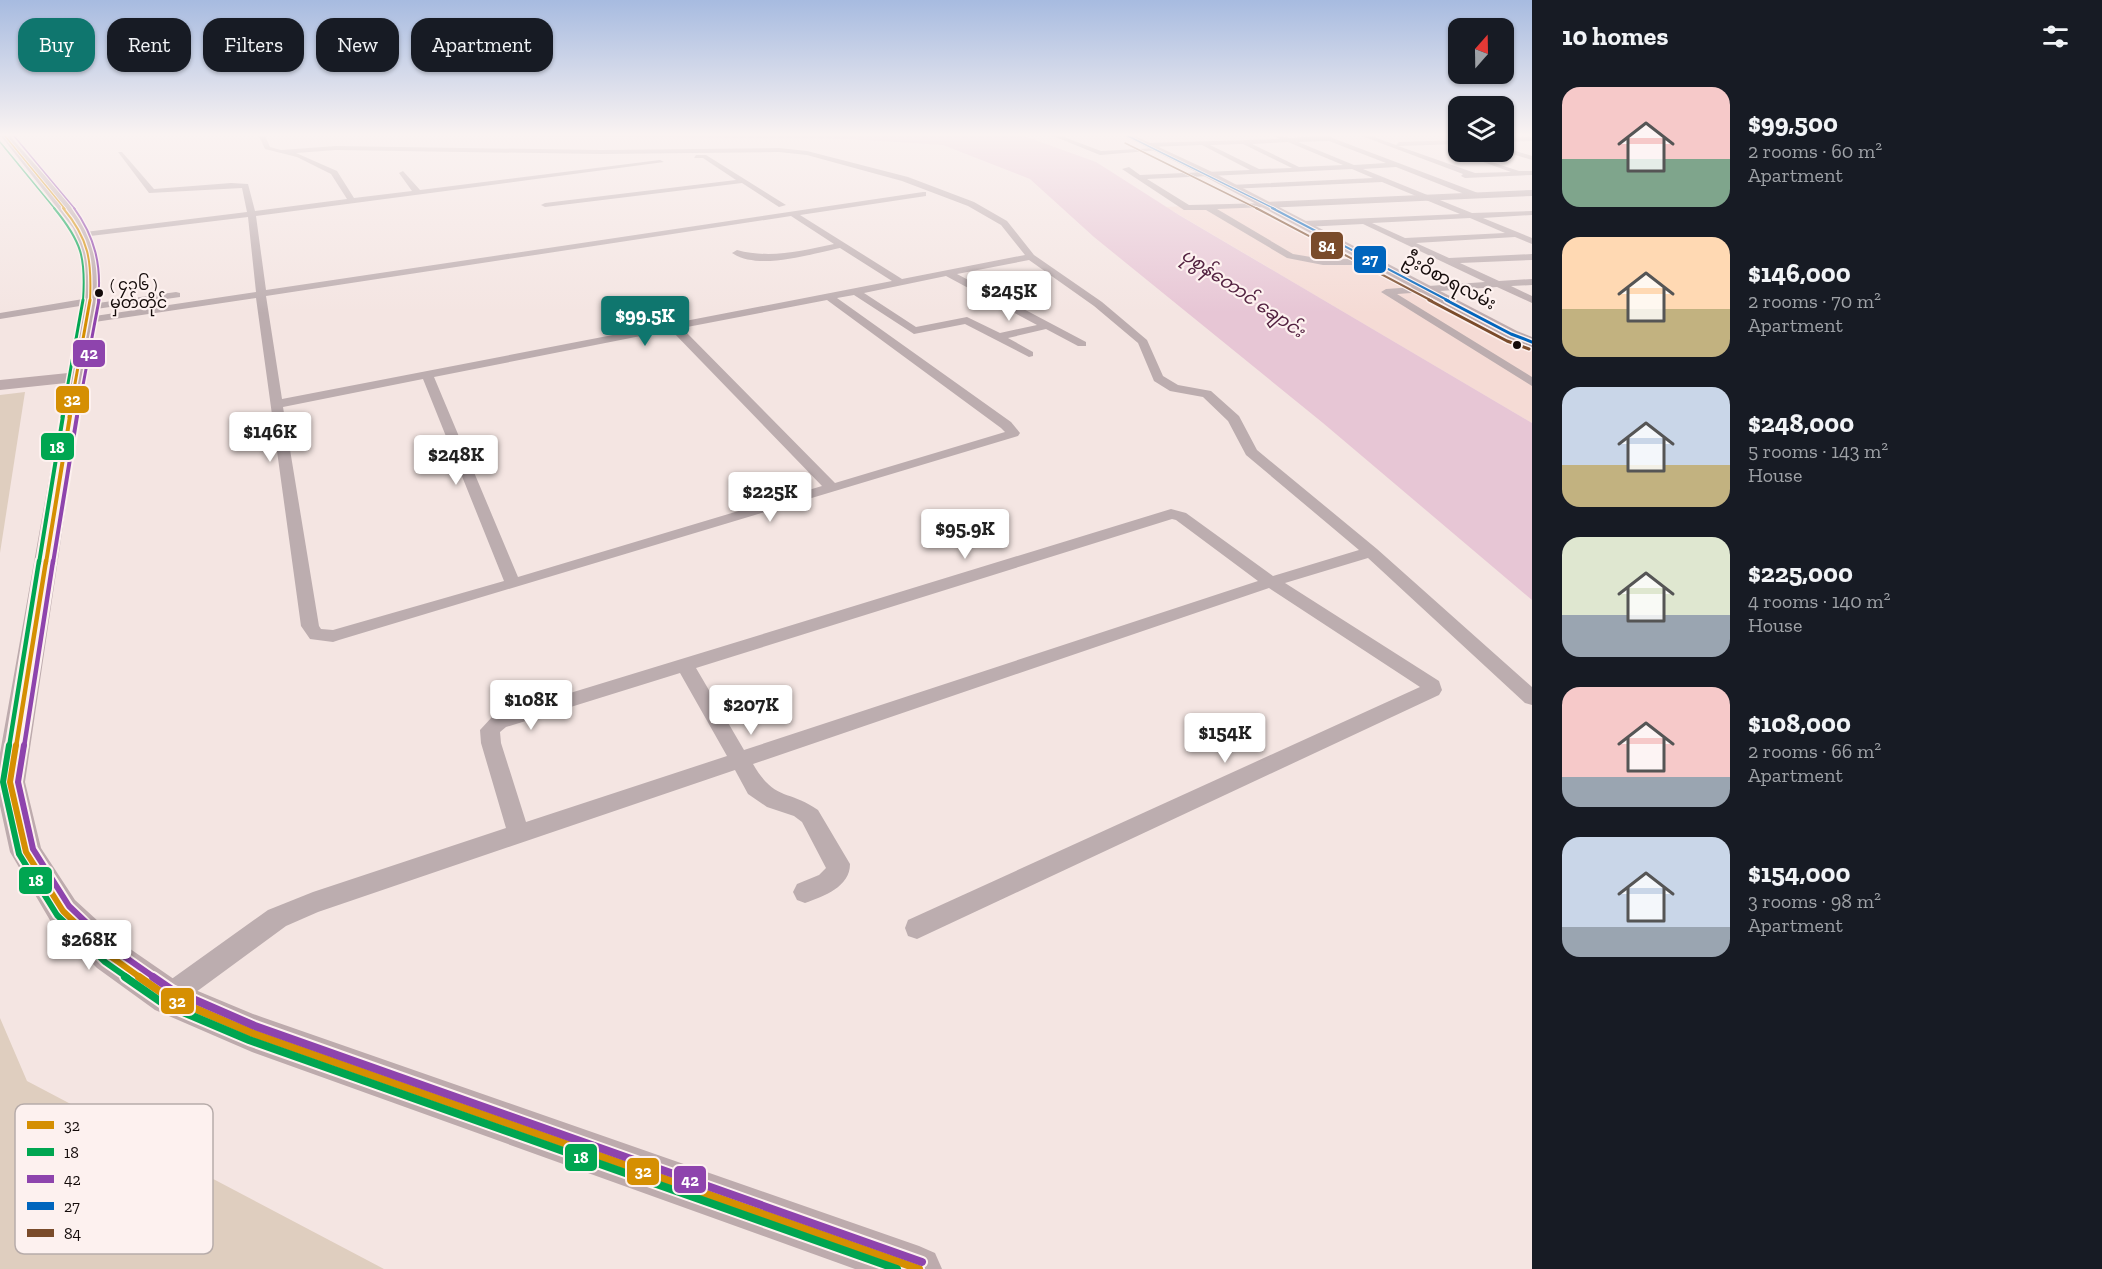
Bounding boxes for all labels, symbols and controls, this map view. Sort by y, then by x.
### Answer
chip: Buy [18,18,95,72]
chip: Rent [107,18,191,72]
chip: Filters [203,18,304,72]
chip: New [316,18,399,72]
chip: Apartment [411,18,553,72]
north arrow [1448,18,1514,84]
map controls [1448,18,1514,162]
text: 10 homes [1562,20,1668,52]
icon: filters [2039,20,2072,53]
button: layers [1448,96,1514,162]
text: $99,500 [1748,107,1838,139]
icon: home [1610,111,1682,183]
text: 2 rooms · 60 m² [1748,139,1882,163]
text: Apartment [1748,163,1843,187]
line badge: 84 [1310,231,1344,260]
text: 84 [1318,237,1336,256]
water label: ပုစွန်တောင် ချောင်း [1175,242,1311,347]
line badge: 27 [1353,245,1387,274]
street label: ဦးဝိစာရလမ်း [1398,245,1501,318]
text: 27 [1362,250,1378,269]
text: $146,000 [1748,257,1851,289]
icon: home [1610,261,1682,333]
pin: $245K [967,271,1051,322]
place label: ( ၄၃၆ ) မှတ်တိုင် [110,273,167,317]
text: $245K [981,278,1037,302]
marker: ( ၄၃၆ ) မှတ်တိုင် [93,287,105,299]
text: 2 rooms · 70 m² [1748,289,1881,313]
pin: $99.5K [596,296,694,347]
text: $99.5K [615,303,675,327]
text: Apartment [1748,313,1843,337]
line badge: 42 [72,339,106,368]
unlabelled marker [1511,339,1523,351]
text: 42 [80,344,98,363]
line badge: 32 [55,385,90,414]
text: 32 [63,390,81,409]
text: $248,000 [1748,407,1854,439]
icon: home [1610,411,1682,483]
pin: $146K [228,412,312,463]
text: $146K [243,419,297,443]
line badge: 18 [40,432,75,461]
pin: $248K [414,435,498,486]
text: 18 [49,438,65,457]
text: 5 rooms · 143 m² [1748,439,1888,463]
text: $248K [428,442,484,466]
text: House [1748,463,1802,487]
pin: $225K [728,472,812,523]
text: $225K [742,479,798,503]
pin: $95.9K [916,509,1014,560]
text: $95.9K [935,516,995,540]
text: $225,000 [1748,557,1853,589]
icon: home [1610,561,1682,633]
text: 4 rooms · 140 m² [1748,589,1890,613]
text: House [1748,613,1802,637]
pin: $108K [489,680,573,731]
pin: $207K [709,685,793,736]
text: $108K [504,687,558,711]
text: $207K [723,692,779,716]
text: $108,000 [1748,707,1851,739]
icon: home [1610,711,1682,783]
pin: $154K [1183,713,1267,764]
text: $154K [1198,720,1252,744]
text: 2 rooms · 66 m² [1748,739,1881,763]
text: Apartment [1748,763,1843,787]
text: $154,000 [1748,857,1850,889]
icon: home [1610,861,1682,933]
line badge: 18 [18,866,53,895]
text: 18 [28,871,44,890]
text: 3 rooms · 98 m² [1748,889,1881,913]
text: Apartment [1748,913,1843,937]
pin: $268K [47,920,131,971]
text: $268K [61,927,117,951]
line badge: 32 [160,987,195,1015]
text: 32 [168,992,186,1011]
legend [15,1104,213,1254]
text: 32 [64,1116,80,1135]
text: 18 [64,1143,79,1162]
line badge: 18 [564,1143,598,1172]
text: 18 [573,1148,589,1167]
line badge: 32 [626,1157,660,1186]
text: 32 [634,1162,652,1181]
line badge: 42 [673,1165,707,1194]
text: 42 [64,1170,81,1189]
text: 42 [681,1171,699,1190]
text: 27 [64,1197,80,1216]
text: 84 [64,1224,82,1243]

